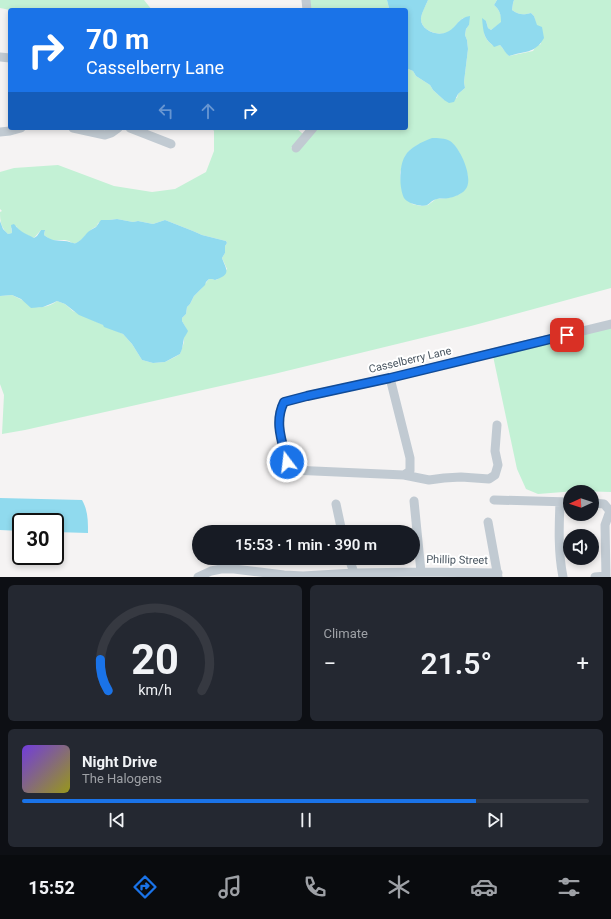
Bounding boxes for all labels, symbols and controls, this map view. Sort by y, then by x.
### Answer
text: 70 m [86,23,149,56]
icon: right [20,24,72,76]
text: Casselberry Lane [86,57,224,78]
icon: left [155,100,177,122]
icon: ahead [197,100,219,122]
icon: right [239,100,261,122]
pin [550,318,584,352]
icon: arrive [556,324,578,346]
street label: Casselberry Lane [367,344,453,376]
position arrow [266,441,308,483]
north arrow [563,485,599,521]
map controls [563,485,599,565]
speed limit sign: 30 [12,513,64,565]
button: sound [563,529,599,565]
text: 15:53 · 1 min · 390 m [235,536,377,554]
street label: Phillip Street [426,553,488,567]
text: Climate [324,626,368,641]
text: 20 [131,635,179,684]
text: 21.5° [421,646,492,681]
text: − [324,651,336,676]
text: + [577,651,589,676]
text: km/h [138,682,172,698]
text: Night Drive [82,753,157,771]
text: The Halogens [82,771,162,786]
icon: previous [106,809,128,831]
icon: pause [295,809,317,831]
icon: next [484,809,506,831]
icon: directions [131,873,159,901]
icon: music [216,873,244,901]
icon: phone [301,873,329,901]
icon: climate [385,873,413,901]
icon: car [470,873,498,901]
icon: filters [555,873,583,901]
text: 15:52 [28,877,75,898]

